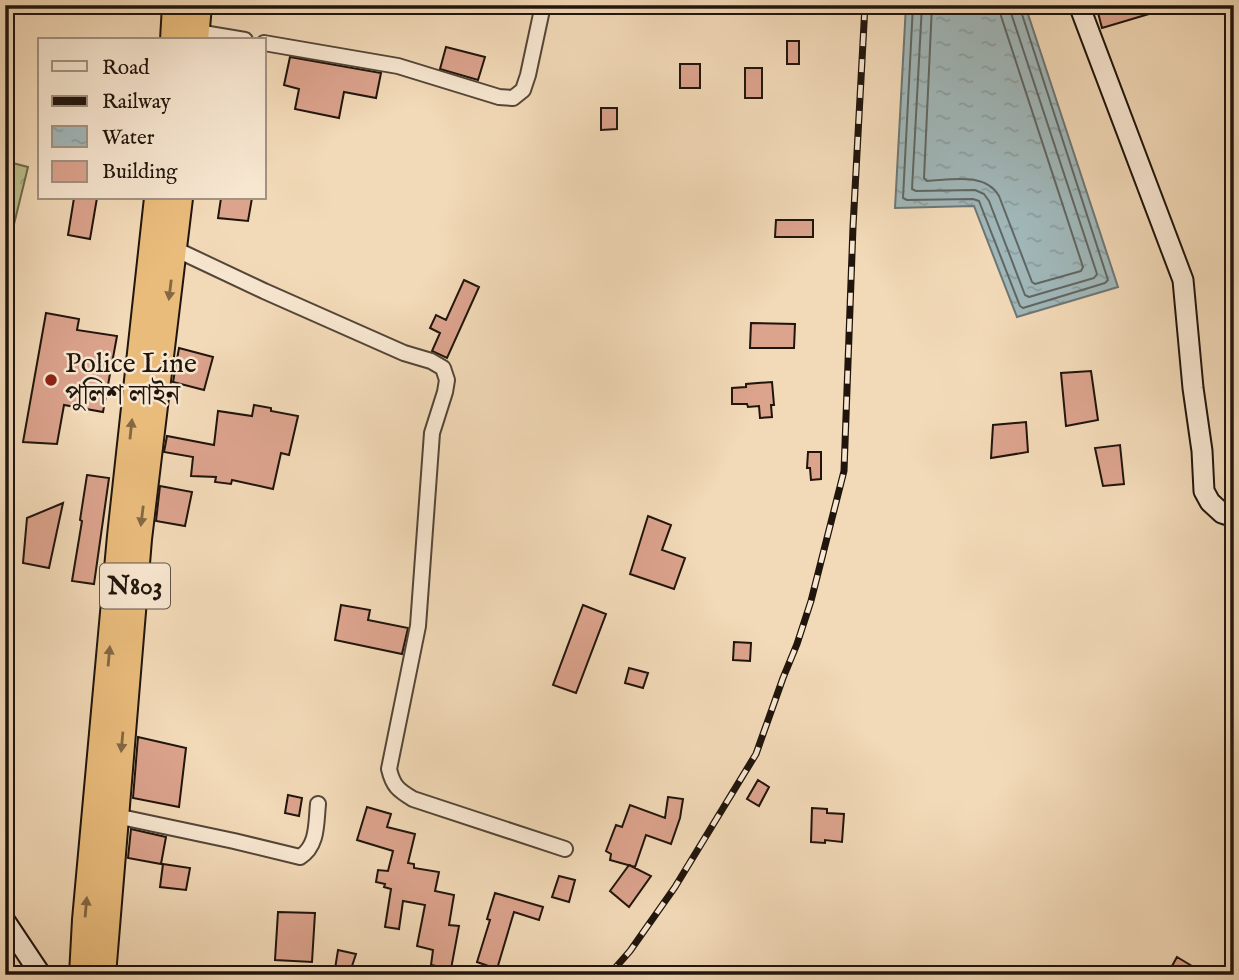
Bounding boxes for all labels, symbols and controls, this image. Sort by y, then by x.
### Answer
legend [38,38,266,200]
text: Road [102,55,150,82]
text: Railway [102,89,172,116]
text: Water [102,125,155,152]
text: Building [102,159,178,186]
one-way arrow [164,279,175,301]
place label: Police Line পুলিশ লাইন [65,347,197,414]
marker: Police Line পুলিশ লাইন [43,372,59,388]
one-way arrow [126,418,137,440]
one-way arrow [136,505,147,527]
road number: N803 [100,564,170,608]
one-way arrow [104,644,115,666]
one-way arrow [116,732,127,754]
one-way arrow [81,895,92,917]

